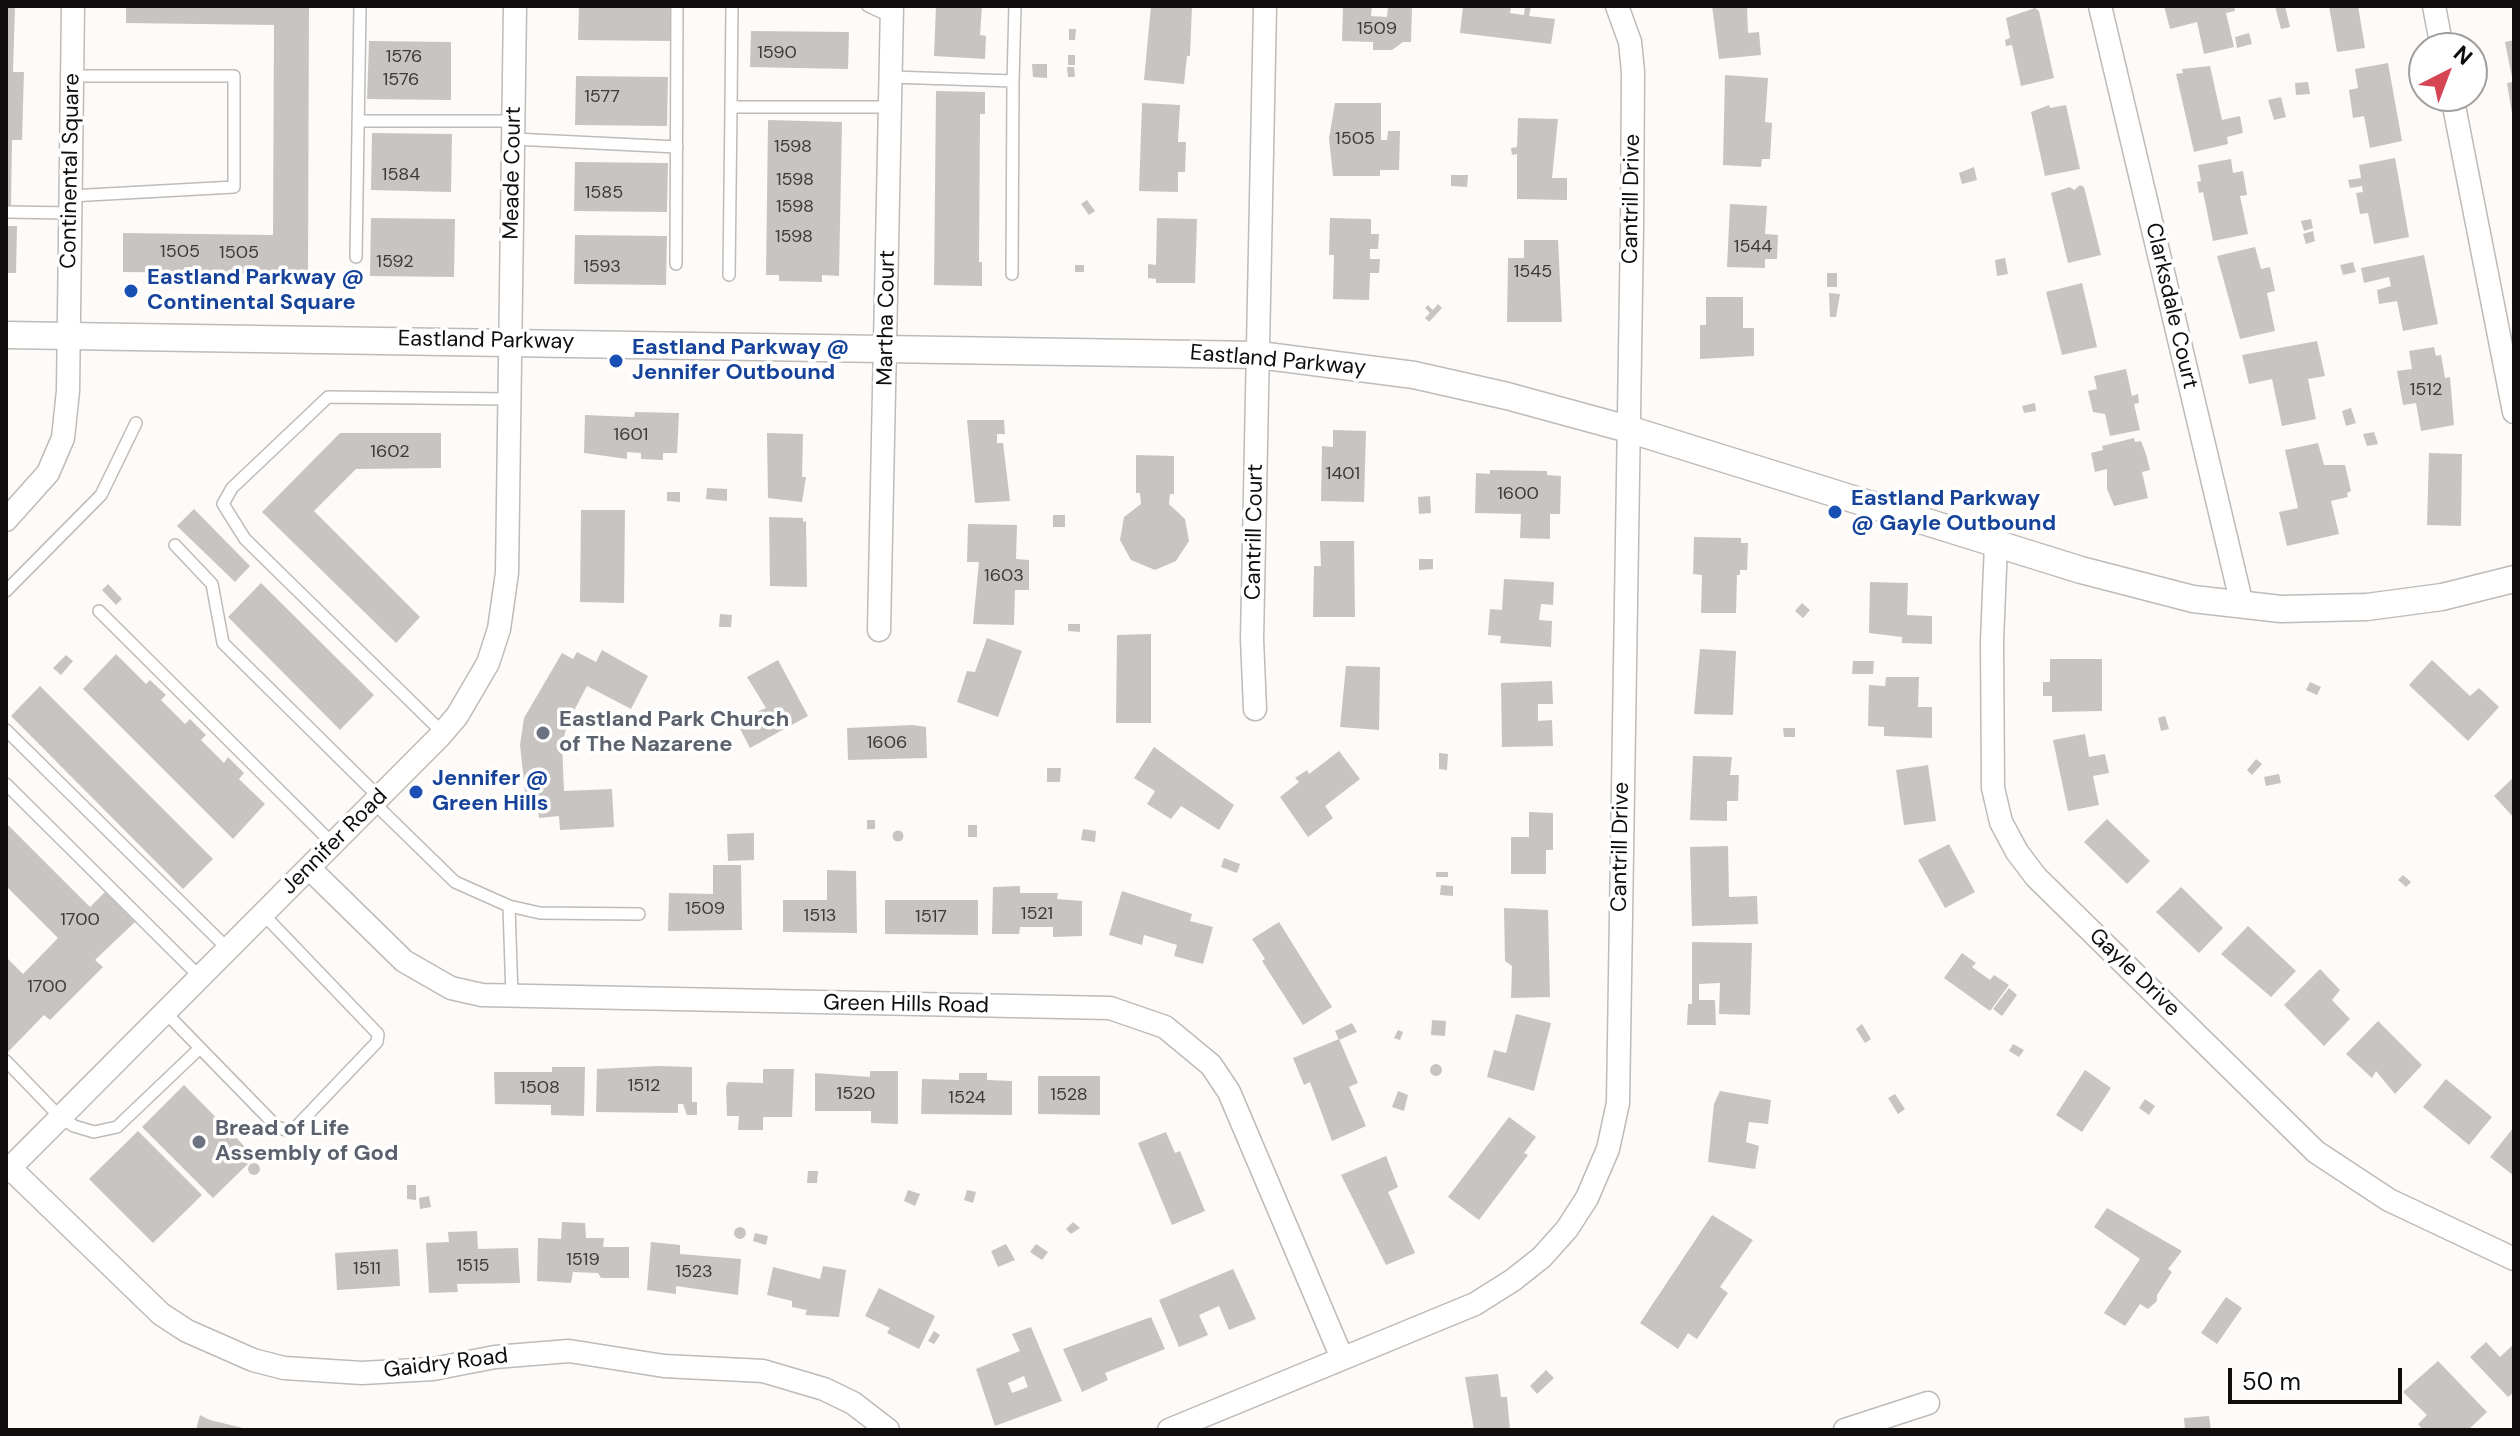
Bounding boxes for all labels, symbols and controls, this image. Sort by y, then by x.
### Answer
house number: 1509 [1357,18,1397,40]
north arrow [2408,32,2488,112]
text: N [2447,39,2479,71]
house number: 1590 [757,42,797,64]
house number: 1576 [386,46,422,68]
house number: 1576 [383,69,419,91]
street label: Continental Square [56,73,86,269]
house number: 1577 [584,86,620,108]
street label: Meade Court [499,106,527,240]
house number: 1505 [1335,128,1375,150]
street label: Cantrill Drive [1618,134,1646,264]
house number: 1598 [774,136,812,158]
house number: 1584 [382,164,420,186]
house number: 1598 [776,169,814,191]
house number: 1585 [585,182,623,204]
house number: 1598 [776,196,814,218]
street label: Clarksdale Court [2139,220,2203,392]
house number: 1598 [775,226,813,248]
house number: 1544 [1734,236,1772,258]
house number: 1505 [160,241,200,263]
house number: 1505 [219,242,259,264]
street label: Martha Court [873,250,901,386]
house number: 1592 [376,251,414,273]
house number: 1593 [583,256,621,278]
house number: 1545 [1514,261,1552,283]
place label: Eastland Parkway @ Continental Square [147,265,364,316]
marker: Eastland Parkway @ Continental Square [122,282,140,300]
street label: Eastland Parkway [398,326,574,356]
place label: Eastland Parkway @ Jennifer Outbound [632,335,849,386]
street label: Eastland Parkway [1189,340,1367,382]
marker: Eastland Parkway @ Jennifer Outbound [607,352,625,370]
house number: 1512 [2410,379,2442,401]
house number: 1601 [614,424,648,446]
house number: 1602 [370,441,410,463]
house number: 1401 [1326,463,1360,485]
street label: Cantrill Court [1241,464,1269,600]
house number: 1600 [1497,483,1539,505]
place label: Eastland Parkway @ Gayle Outbound [1851,486,2056,538]
marker: Eastland Parkway @ Gayle Outbound [1826,503,1844,521]
house number: 1603 [984,565,1024,587]
place label: Eastland Park Church of The Nazarene [559,707,789,758]
marker: Eastland Park Church of The Nazarene [534,724,552,742]
house number: 1606 [867,732,907,754]
place label: Jennifer @ Green Hills [432,766,548,818]
street label: Cantrill Drive [1607,782,1635,912]
marker: Jennifer @ Green Hills [407,783,425,801]
street label: Jennifer Road [277,784,393,900]
house number: 1509 [685,898,725,920]
house number: 1521 [1021,903,1053,925]
house number: 1513 [804,905,836,927]
house number: 1517 [915,906,947,928]
house number: 1700 [60,909,100,931]
street label: Gayle Drive [2083,923,2185,1023]
house number: 1700 [27,976,67,998]
street label: Green Hills Road [823,990,989,1020]
house number: 1512 [628,1075,660,1097]
house number: 1508 [520,1077,560,1099]
house number: 1520 [837,1083,875,1105]
house number: 1528 [1050,1084,1088,1106]
house number: 1524 [948,1087,986,1109]
place label: Bread of Life Assembly of God [215,1116,398,1168]
marker: Bread of Life Assembly of God [190,1133,208,1151]
house number: 1519 [566,1249,600,1271]
house number: 1515 [456,1255,490,1277]
house number: 1511 [353,1258,381,1280]
house number: 1523 [675,1261,713,1283]
street label: Gaidry Road [382,1343,510,1385]
scale bar [2232,1352,2406,1402]
text: 50 m [2242,1366,2301,1397]

